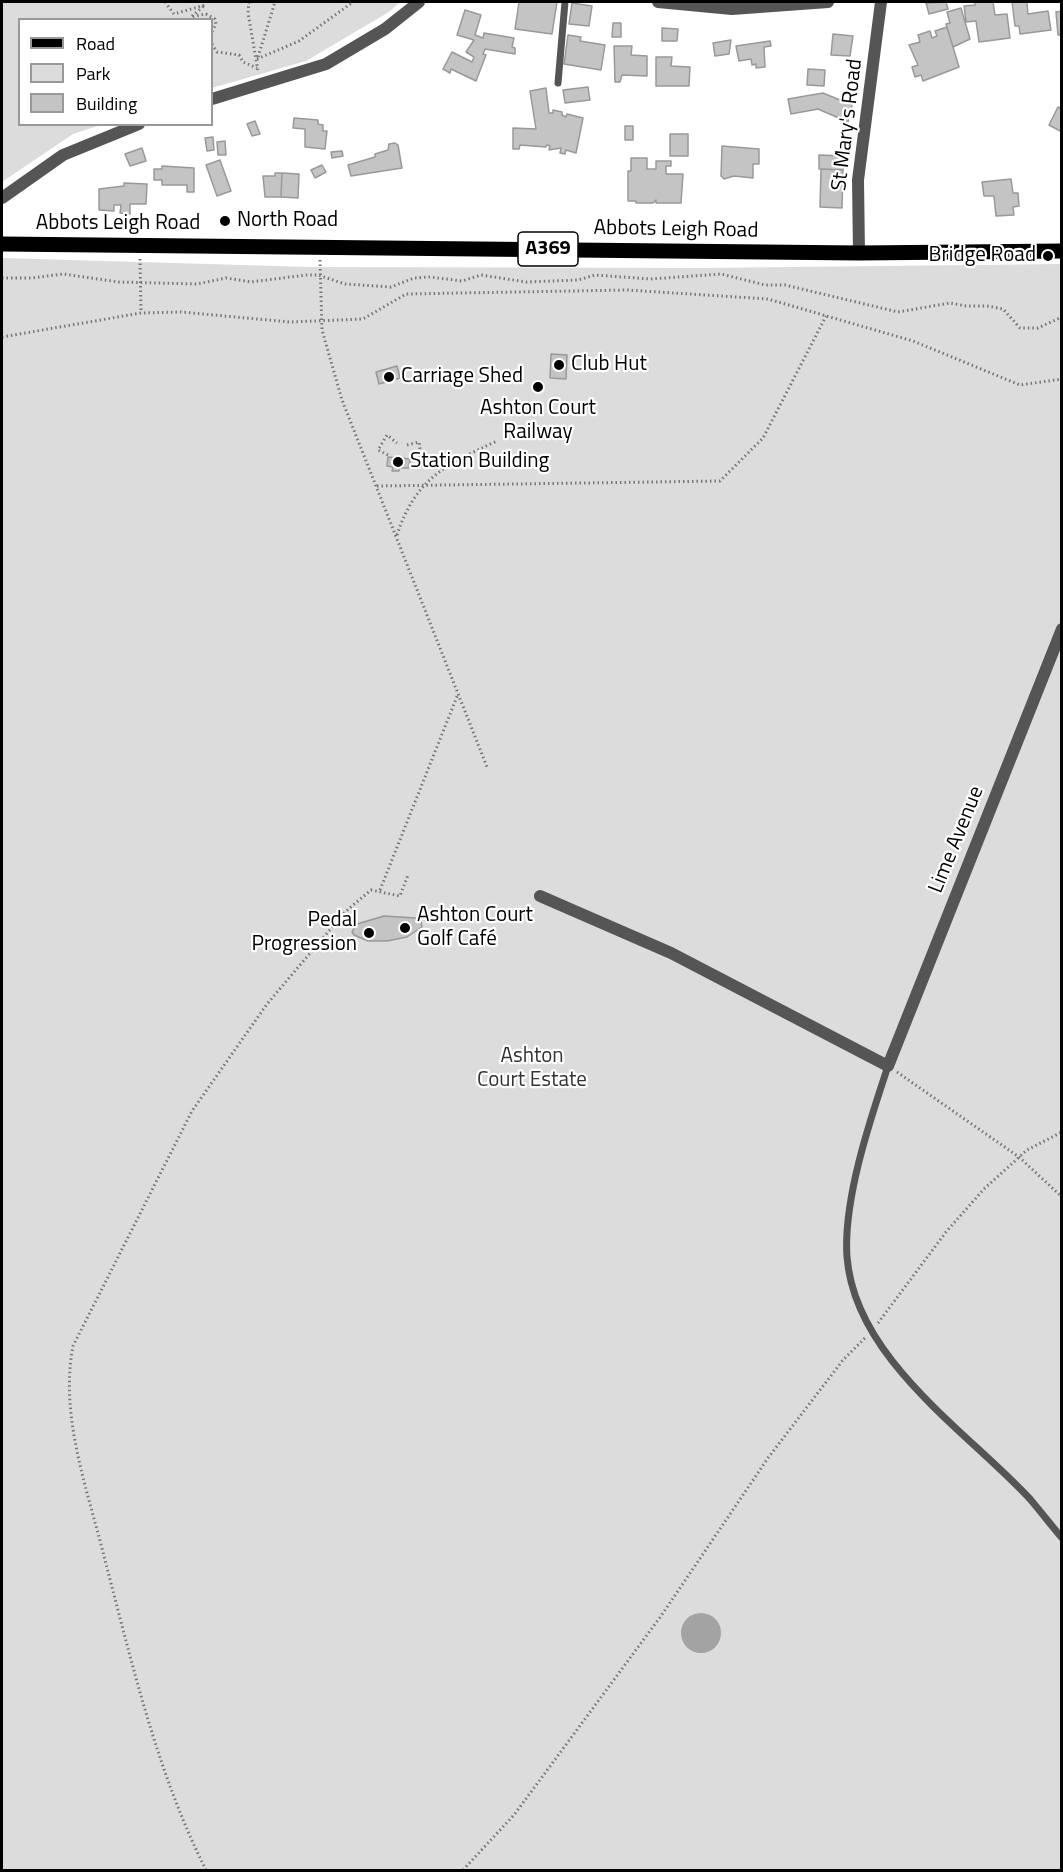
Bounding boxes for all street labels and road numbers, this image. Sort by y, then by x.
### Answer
street label: St Mary's Road [827,58,869,192]
street label: Abbots Leigh Road [36,211,200,237]
street label: Abbots Leigh Road [593,216,759,244]
road number: A369 [518,232,578,266]
street label: Lime Avenue [924,783,990,897]

